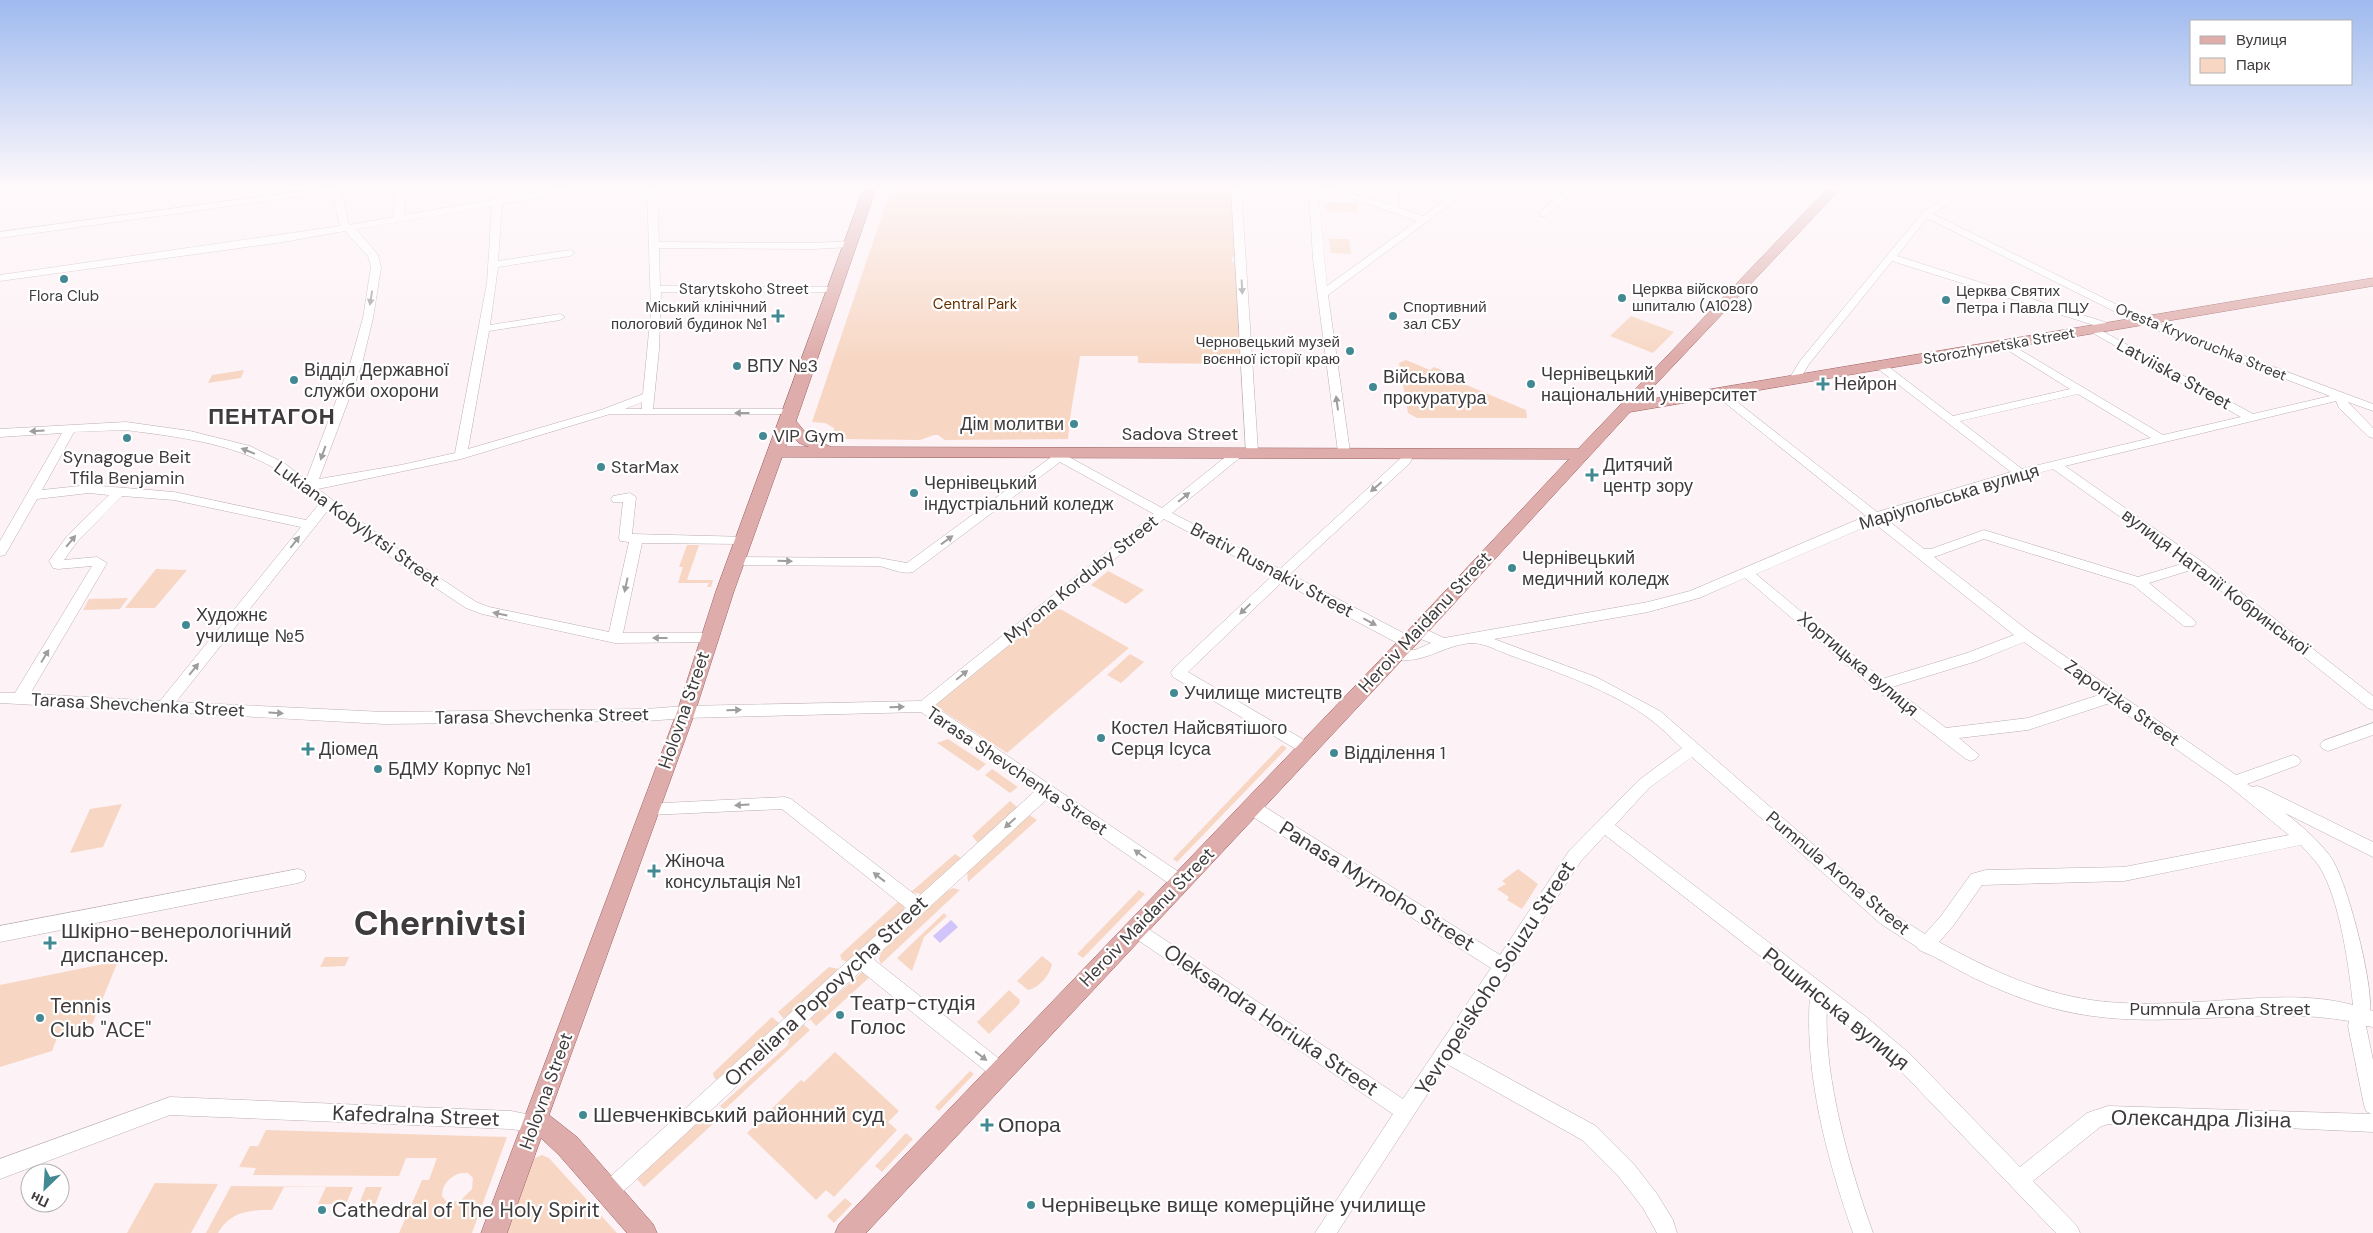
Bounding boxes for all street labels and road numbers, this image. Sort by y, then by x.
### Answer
street label: Starytskoho Street [679,279,809,299]
street label: Oresta Kryvoruchka Street [2112,298,2290,386]
street label: Storozhynetska Street [1922,323,2076,369]
street label: Latviiska Street [2112,333,2236,415]
street label: Sadova Street [1122,422,1238,446]
street label: Lukiana Kobylytsi Street [269,456,445,592]
street label: Маріупольська вулиця [1856,458,2042,536]
street label: вулиця Наталії Кобринської [2117,503,2315,661]
street label: Myrona Korduby Street [999,509,1163,649]
street label: Brativ Rusnakiv Street [1186,517,1358,623]
street label: Heroiv Maidanu Street [1353,546,1497,698]
street label: Хортицька вулиця [1792,606,1924,722]
street label: Holovna Street [653,648,715,772]
street label: Zaporizka Street [2060,654,2184,752]
street label: Tarasa Shevchenka Street [30,687,246,723]
street label: Tarasa Shevchenka Street [922,701,1112,841]
street label: Tarasa Shevchenka Street [435,702,649,730]
street label: Pumnula Arona Street [1761,806,1915,940]
street label: Panasa Myrnoho Street [1274,814,1480,958]
street label: Heroiv Maidanu Street [1074,842,1220,992]
street label: Yevropeiskoho Soiuzu Street [1409,855,1581,1101]
street label: Omeliana Popovycha Street [718,889,934,1093]
street label: Oleksandra Horiuka Street [1158,938,1384,1102]
street label: Рошинська вулиця [1757,941,1915,1077]
street label: Pumnula Arona Street [2130,997,2310,1021]
street label: Holovna Street [514,1029,578,1153]
street label: Kafedralna Street [332,1099,500,1133]
street label: Олександра Лізіна [2111,1103,2292,1135]

